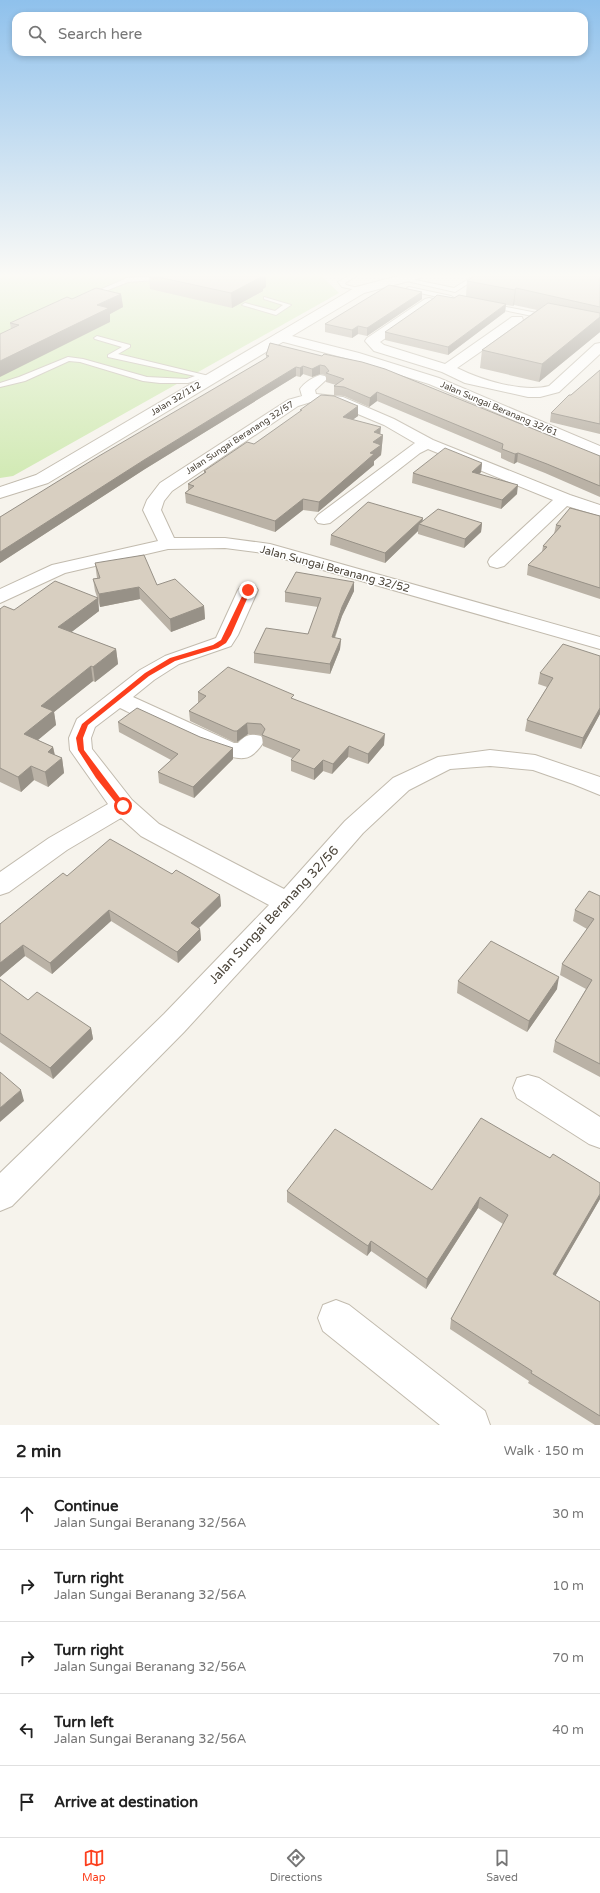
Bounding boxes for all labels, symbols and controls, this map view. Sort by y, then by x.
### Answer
search box [12,12,588,56]
icon: search [26,23,48,45]
text: Search here [58,25,142,43]
street label: Jalan Sungai Beranang 32/61 [439,379,559,439]
street label: Jalan 32/112 [149,380,203,418]
street label: Jalan Sungai Beranang 32/57 [184,399,296,477]
street label: Jalan Sungai Beranang 32/52 [259,543,411,595]
route end [239,581,257,599]
route start [114,797,132,815]
street label: Jalan Sungai Beranang 32/56 [206,843,342,987]
text: 2 min [16,1441,61,1462]
text: Walk · 150 m [504,1443,584,1459]
text: Continue [54,1497,118,1515]
icon: ahead [16,1503,38,1525]
text: 30 m [552,1506,584,1522]
text: Jalan Sungai Beranang 32/56A [54,1515,246,1531]
text: Turn right [54,1569,124,1587]
icon: right [16,1575,38,1597]
text: 10 m [552,1578,584,1594]
text: Jalan Sungai Beranang 32/56A [54,1587,246,1603]
text: Turn right [54,1641,124,1659]
icon: right [16,1647,38,1669]
text: 70 m [552,1650,584,1666]
text: Jalan Sungai Beranang 32/56A [54,1659,246,1675]
text: Turn left [54,1713,114,1731]
icon: left [16,1719,38,1741]
text: 40 m [552,1722,584,1738]
text: Jalan Sungai Beranang 32/56A [54,1731,246,1747]
icon: arrive [16,1791,38,1813]
text: Arrive at destination [54,1793,198,1811]
tab: Map [82,1847,106,1884]
tab: Directions [270,1847,322,1884]
tab: Saved [486,1847,518,1884]

